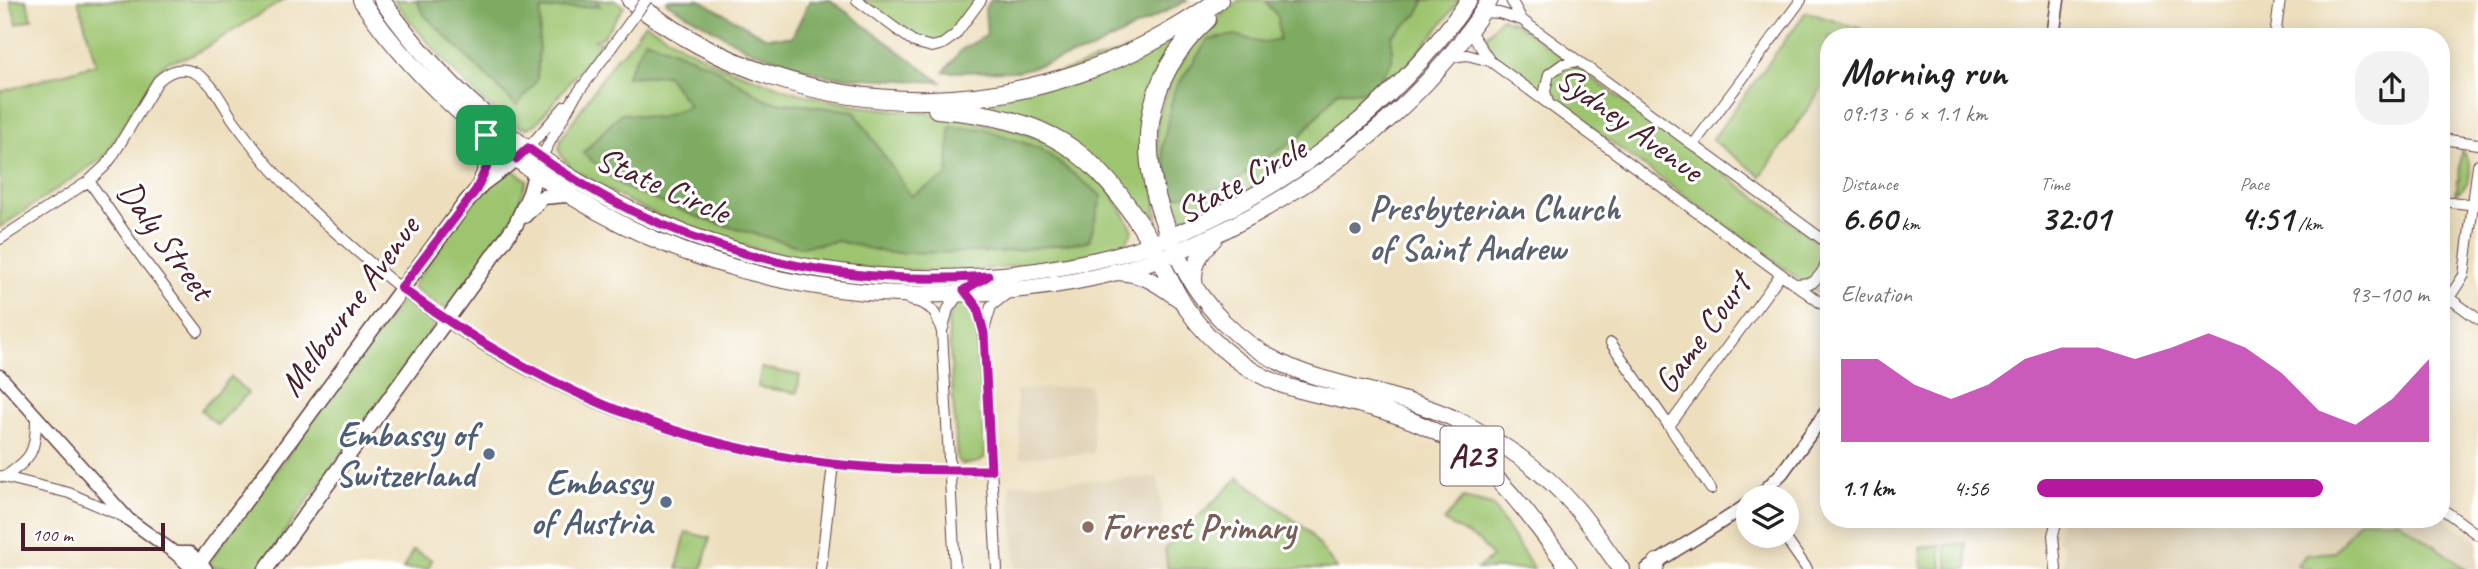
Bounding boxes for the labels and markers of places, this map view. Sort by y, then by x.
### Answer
pin [456,105,516,165]
place label: Presbyterian Church of Saint Andrew [1369,186,1621,271]
marker: Presbyterian Church of Saint Andrew [1347,220,1363,236]
place label: Embassy of Switzerland [335,412,483,497]
marker: Embassy of Switzerland [481,446,497,462]
place label: Embassy of Austria [531,460,655,545]
marker: Embassy of Austria [658,494,674,510]
place label: Forrest Primary [1102,505,1298,550]
marker: Forrest Primary [1080,519,1096,535]

